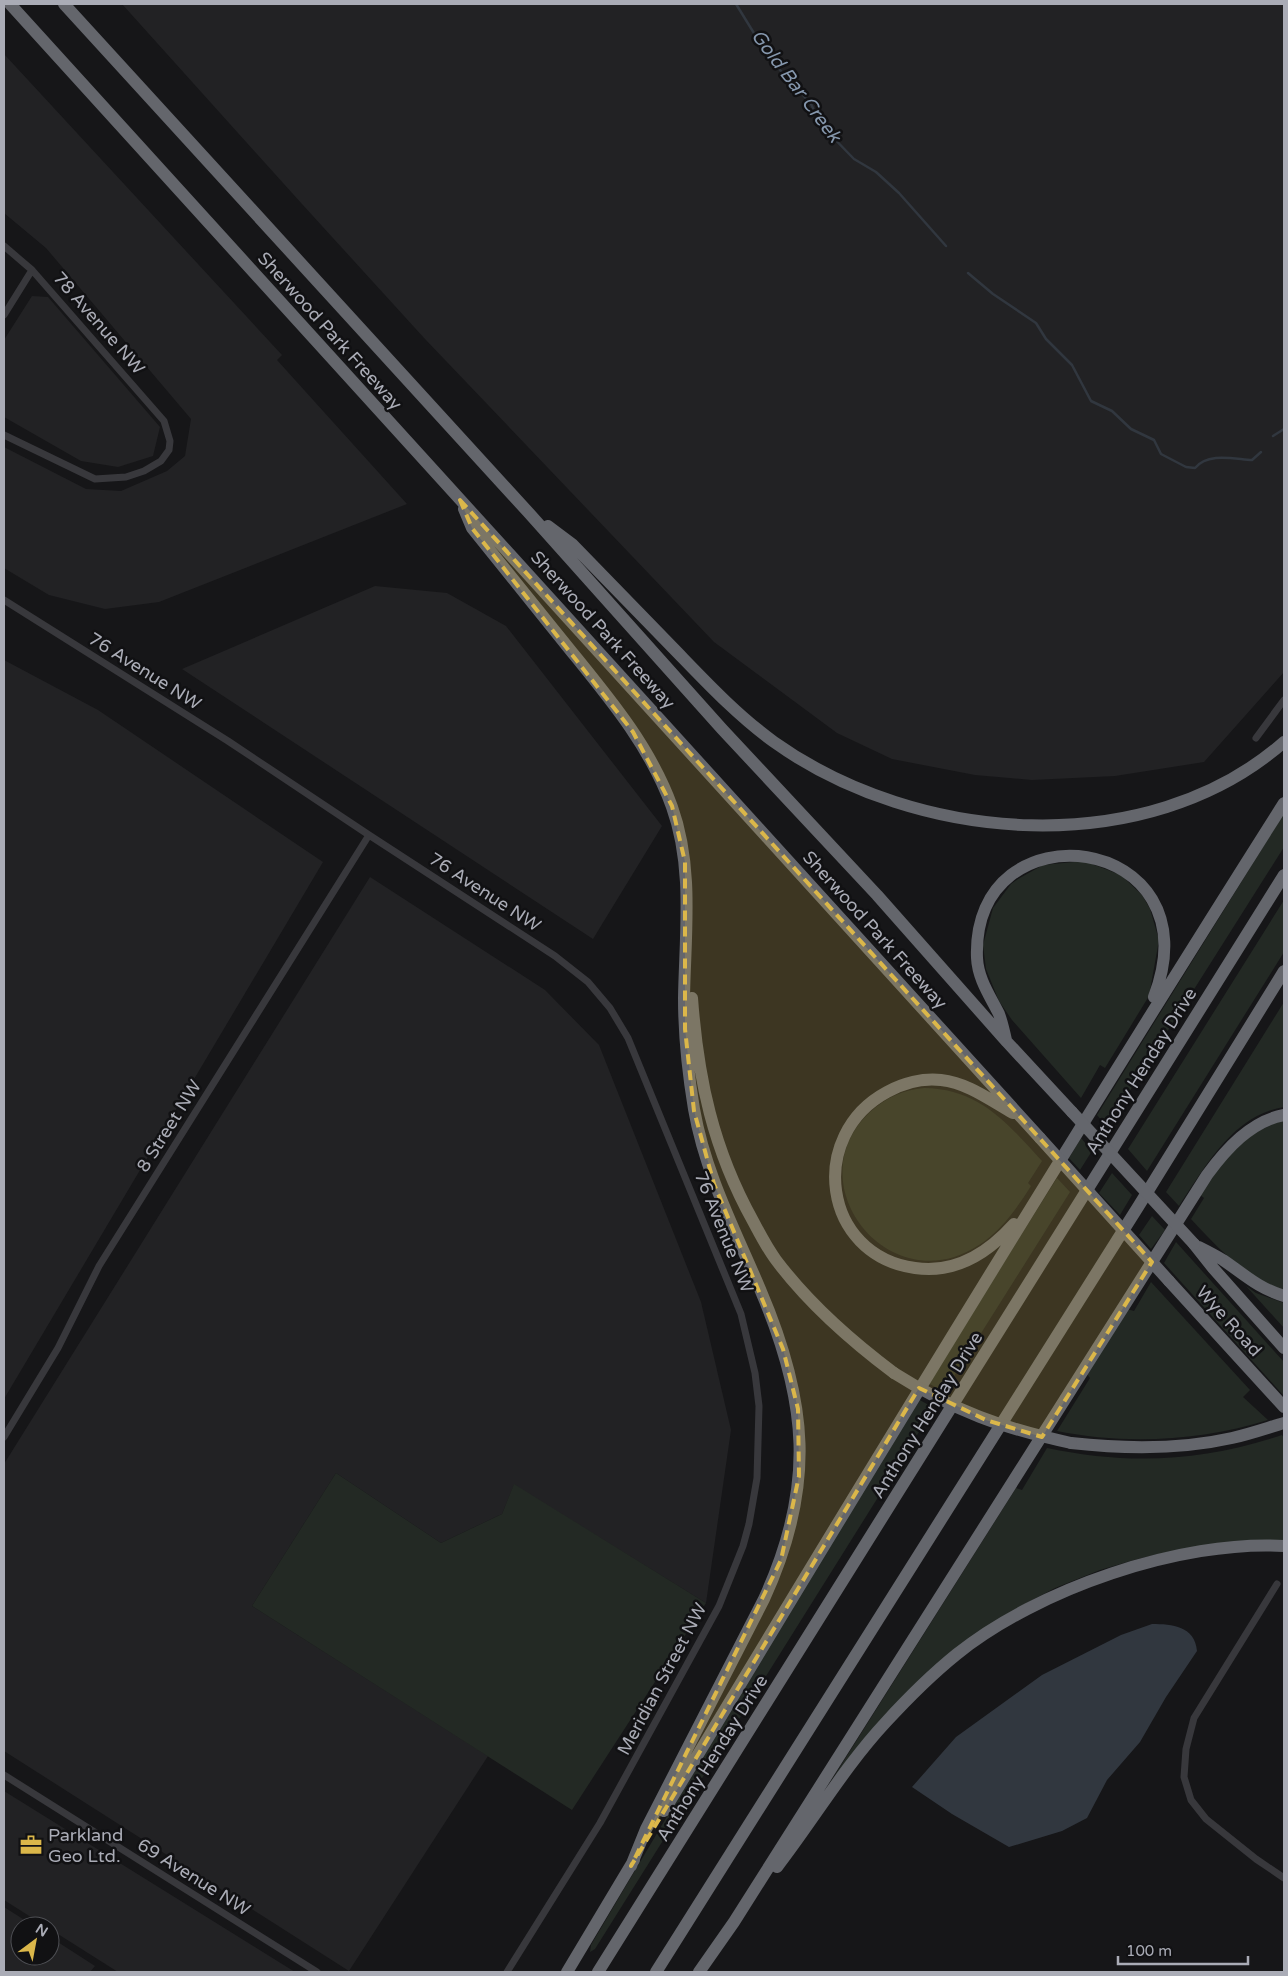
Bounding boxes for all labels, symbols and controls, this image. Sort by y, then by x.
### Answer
water label: Gold Bar Creek [746,25,847,148]
street label: Sherwood Park Freeway [253,247,407,415]
street label: 78 Avenue NW [48,267,150,379]
street label: Sherwood Park Freeway [526,546,680,714]
street label: 76 Avenue NW [84,627,206,715]
street label: Sherwood Park Freeway [798,846,952,1014]
street label: 76 Avenue NW [425,848,545,936]
street label: Anthony Henday Drive [1081,984,1201,1158]
street label: 8 Street NW [132,1076,206,1176]
street label: 76 Avenue NW [690,1168,758,1296]
street label: Wye Road [1191,1281,1267,1361]
street label: Anthony Henday Drive [867,1328,987,1502]
street label: Meridian Street NW [613,1599,711,1759]
street label: Anthony Henday Drive [652,1671,772,1845]
place label: Parkland Geo Ltd. [48,1824,123,1867]
office icon: Parkland Geo Ltd. [18,1832,44,1858]
street label: 69 Avenue NW [133,1833,255,1921]
north arrow [10,1916,60,1966]
text: N [32,1920,51,1941]
scale bar [1118,1934,1248,1966]
text: 100 m [1126,1942,1172,1960]

